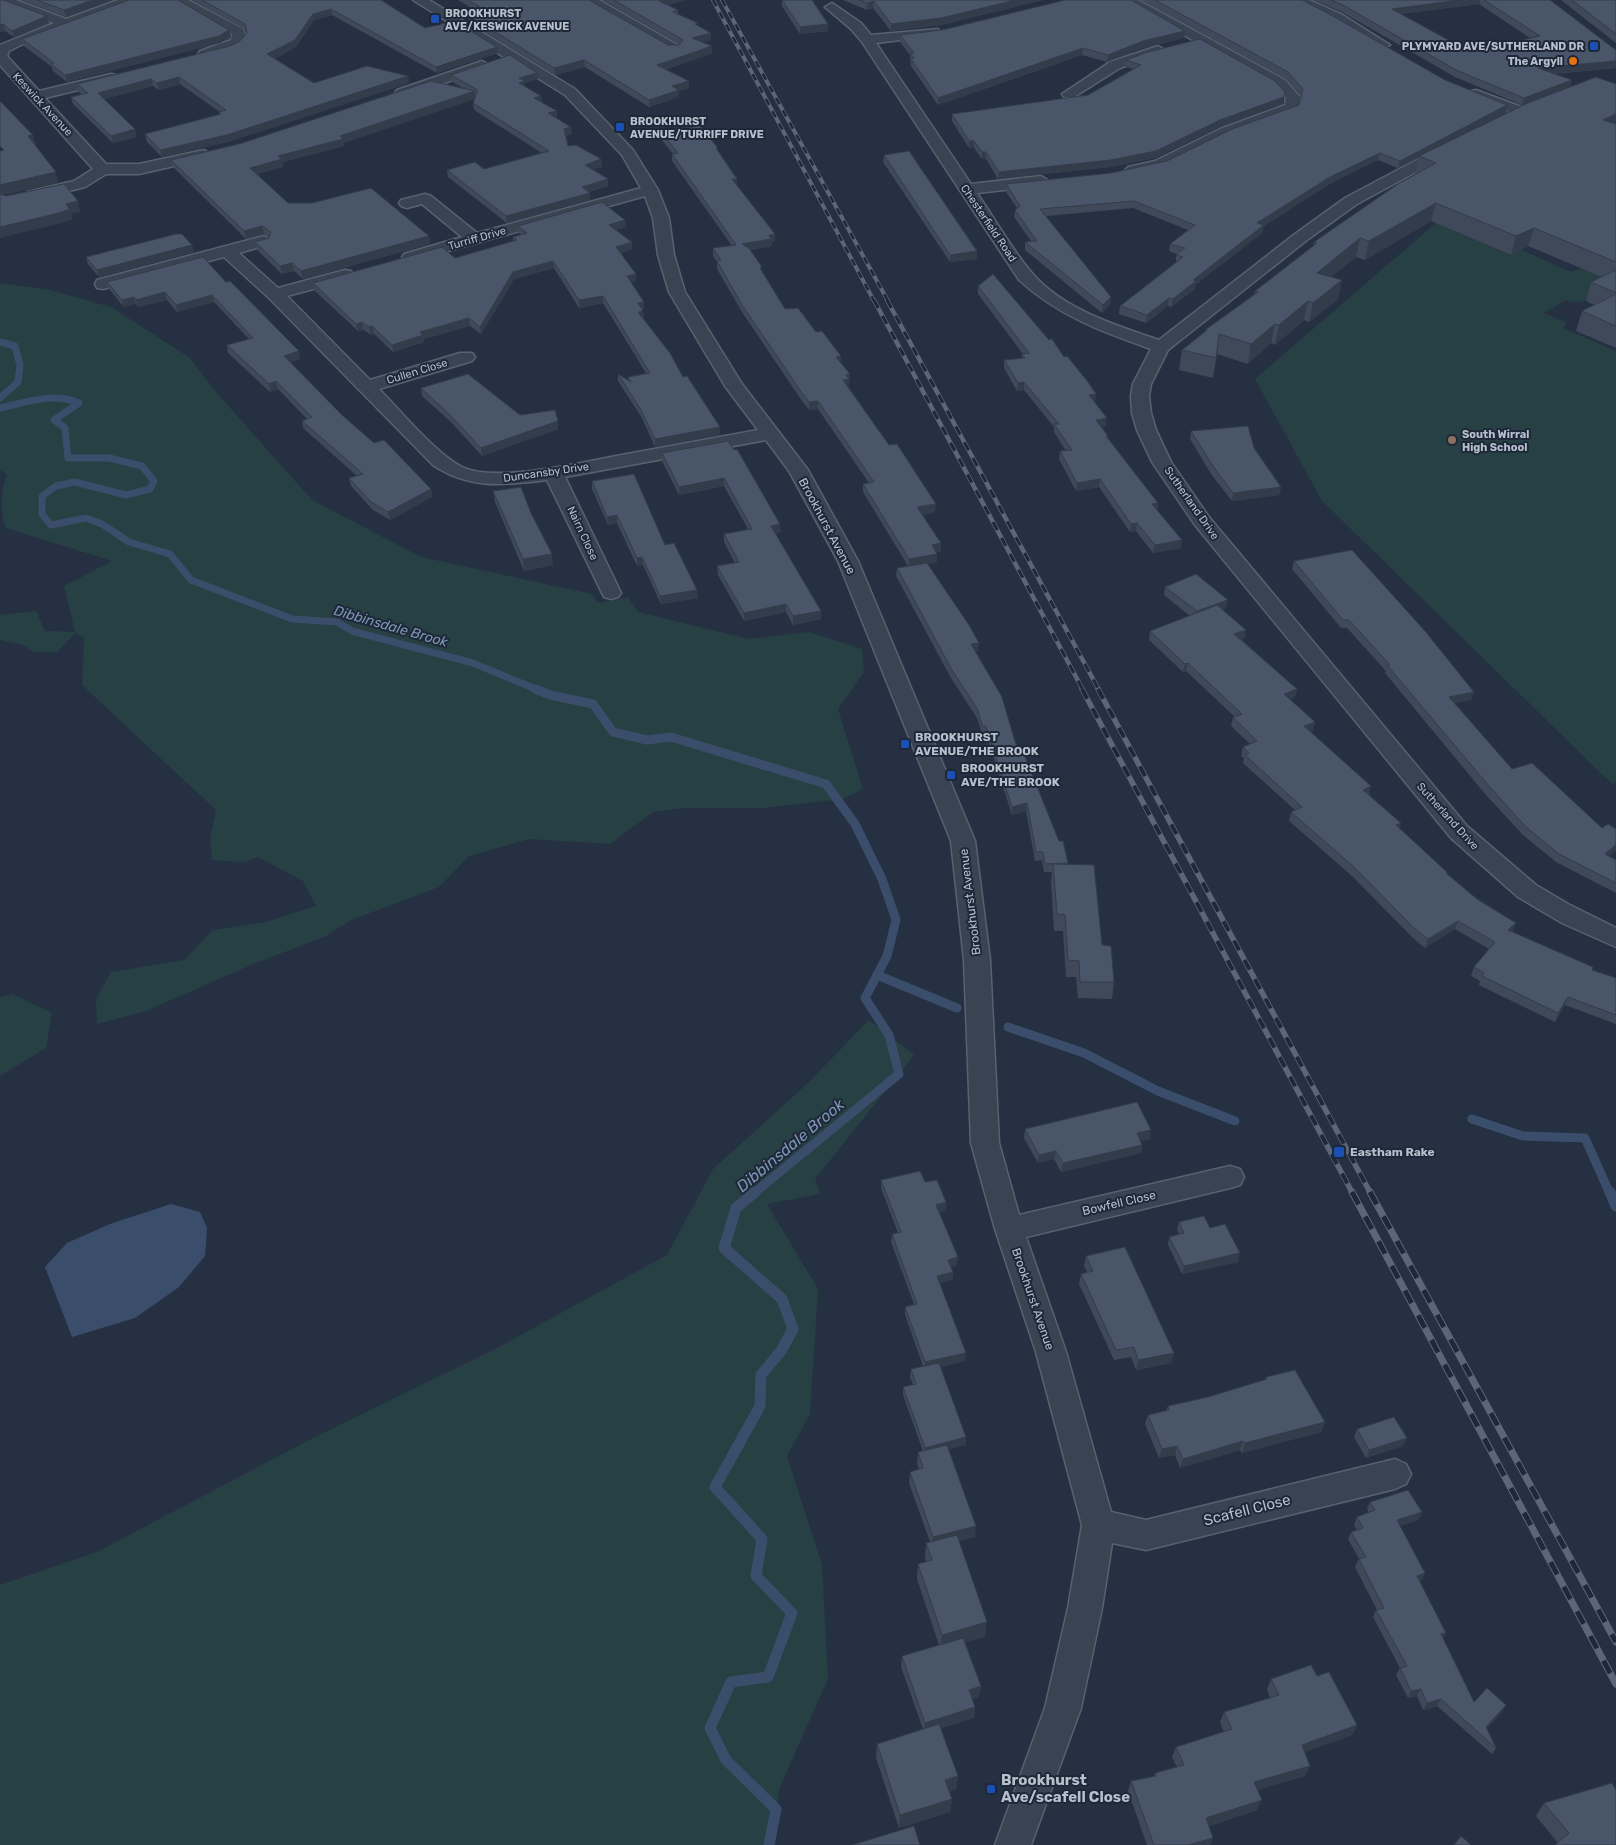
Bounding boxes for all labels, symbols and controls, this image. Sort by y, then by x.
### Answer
place label: BROOKHURST AVE/KESWICK AVENUE [445,7,569,33]
marker: BROOKHURST AVE/KESWICK AVENUE [429,13,441,25]
place label: PLYMYARD AVE/SUTHERLAND DR [1402,40,1584,53]
marker: PLYMYARD AVE/SUTHERLAND DR [1588,40,1600,52]
place label: The Argyll [1508,55,1563,68]
marker: The Argyll [1567,55,1579,67]
street label: Keswick Avenue [10,70,75,139]
place label: BROOKHURST AVENUE/TURRIFF DRIVE [630,115,764,141]
marker: BROOKHURST AVENUE/TURRIFF DRIVE [614,121,626,133]
street label: Chesterfield Road [958,182,1019,264]
street label: Turriff Drive [447,224,508,253]
street label: Cullen Close [385,356,449,387]
place label: South Wirral High School [1462,428,1529,454]
marker: South Wirral High School [1446,434,1458,446]
street label: Duncansby Drive [502,460,590,485]
street label: Sutherland Drive [1162,464,1222,542]
street label: Brookhurst Avenue [796,475,858,577]
street label: Nairn Close [564,504,601,562]
water label: Dibbinsdale Brook [332,602,451,651]
place label: BROOKHURST AVENUE/THE BROOK [915,730,1039,758]
marker: BROOKHURST AVENUE/THE BROOK [899,738,911,750]
place label: BROOKHURST AVE/THE BROOK [961,761,1060,789]
marker: BROOKHURST AVE/THE BROOK [945,769,957,781]
street label: Sutherland Drive [1414,780,1481,853]
street label: Brookhurst Avenue [957,848,983,956]
water label: Dibbinsdale Brook [733,1094,849,1196]
marker: Eastham Rake [1332,1145,1346,1159]
place label: Eastham Rake [1350,1145,1435,1159]
street label: Bowfell Close [1081,1188,1157,1218]
street label: Brookhurst Avenue [1009,1246,1057,1352]
street label: Scafell Close [1202,1490,1292,1530]
place label: Brookhurst Ave/scafell Close [1001,1771,1130,1806]
marker: Brookhurst Ave/scafell Close [985,1783,997,1795]

